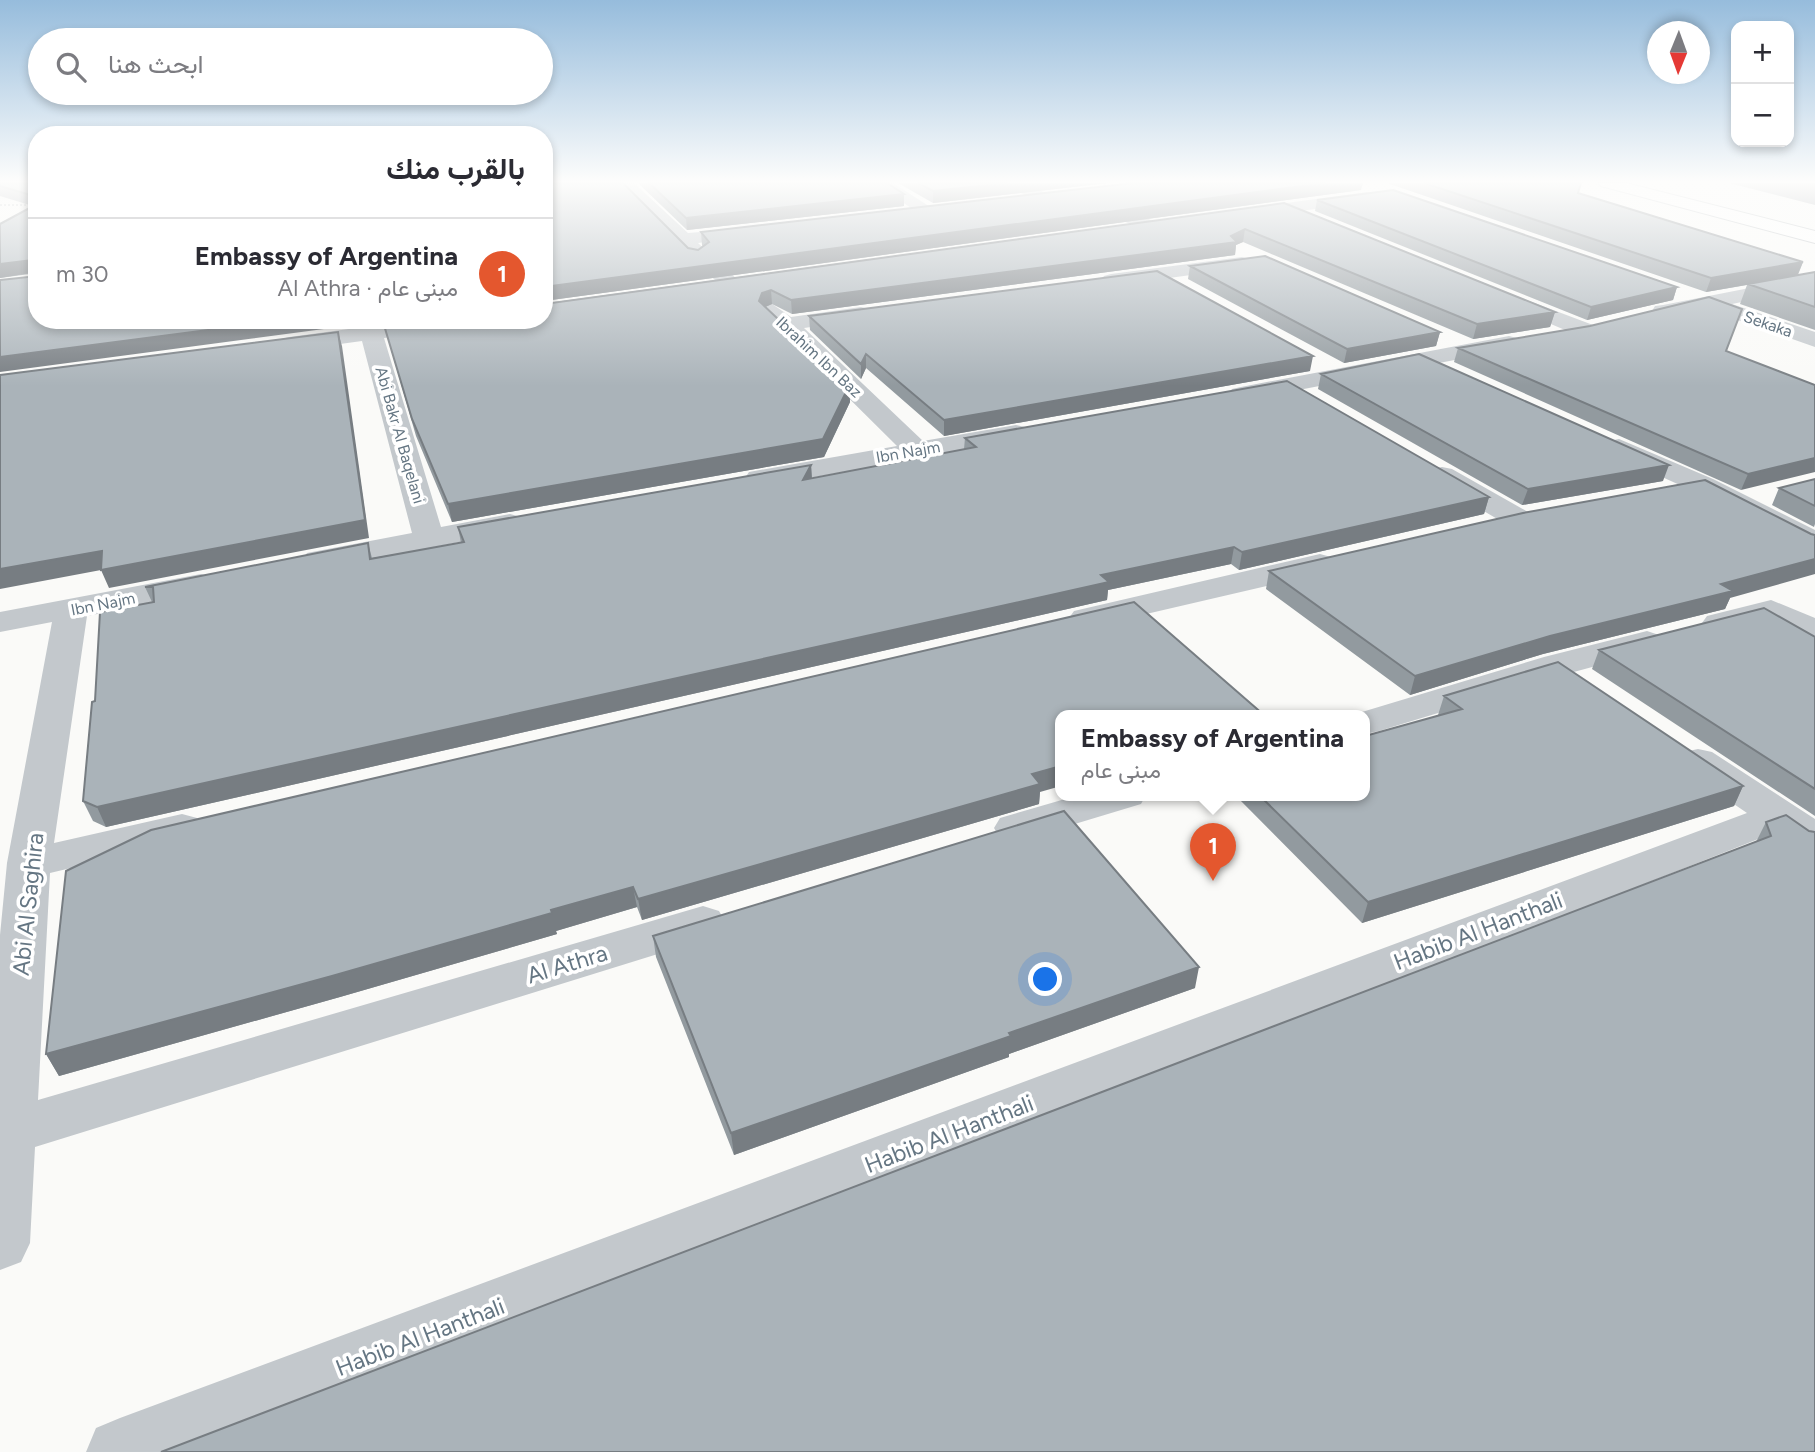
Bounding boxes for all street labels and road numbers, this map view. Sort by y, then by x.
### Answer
street label: Sekaka [1741,307,1795,341]
street label: Ibrahim Ibn Baz [772,313,866,402]
street label: Abi Bakr Al Baqelani [371,364,429,506]
street label: Ibn Najm [874,437,942,467]
street label: Ibn Najm [69,588,137,620]
street label: Abi Al Saghira [7,831,49,977]
street label: Habib Al Hanthali [1390,886,1566,976]
street label: Al Athra [523,938,611,990]
street label: Habib Al Hanthali [861,1089,1037,1179]
street label: Habib Al Hanthali [332,1292,508,1382]

